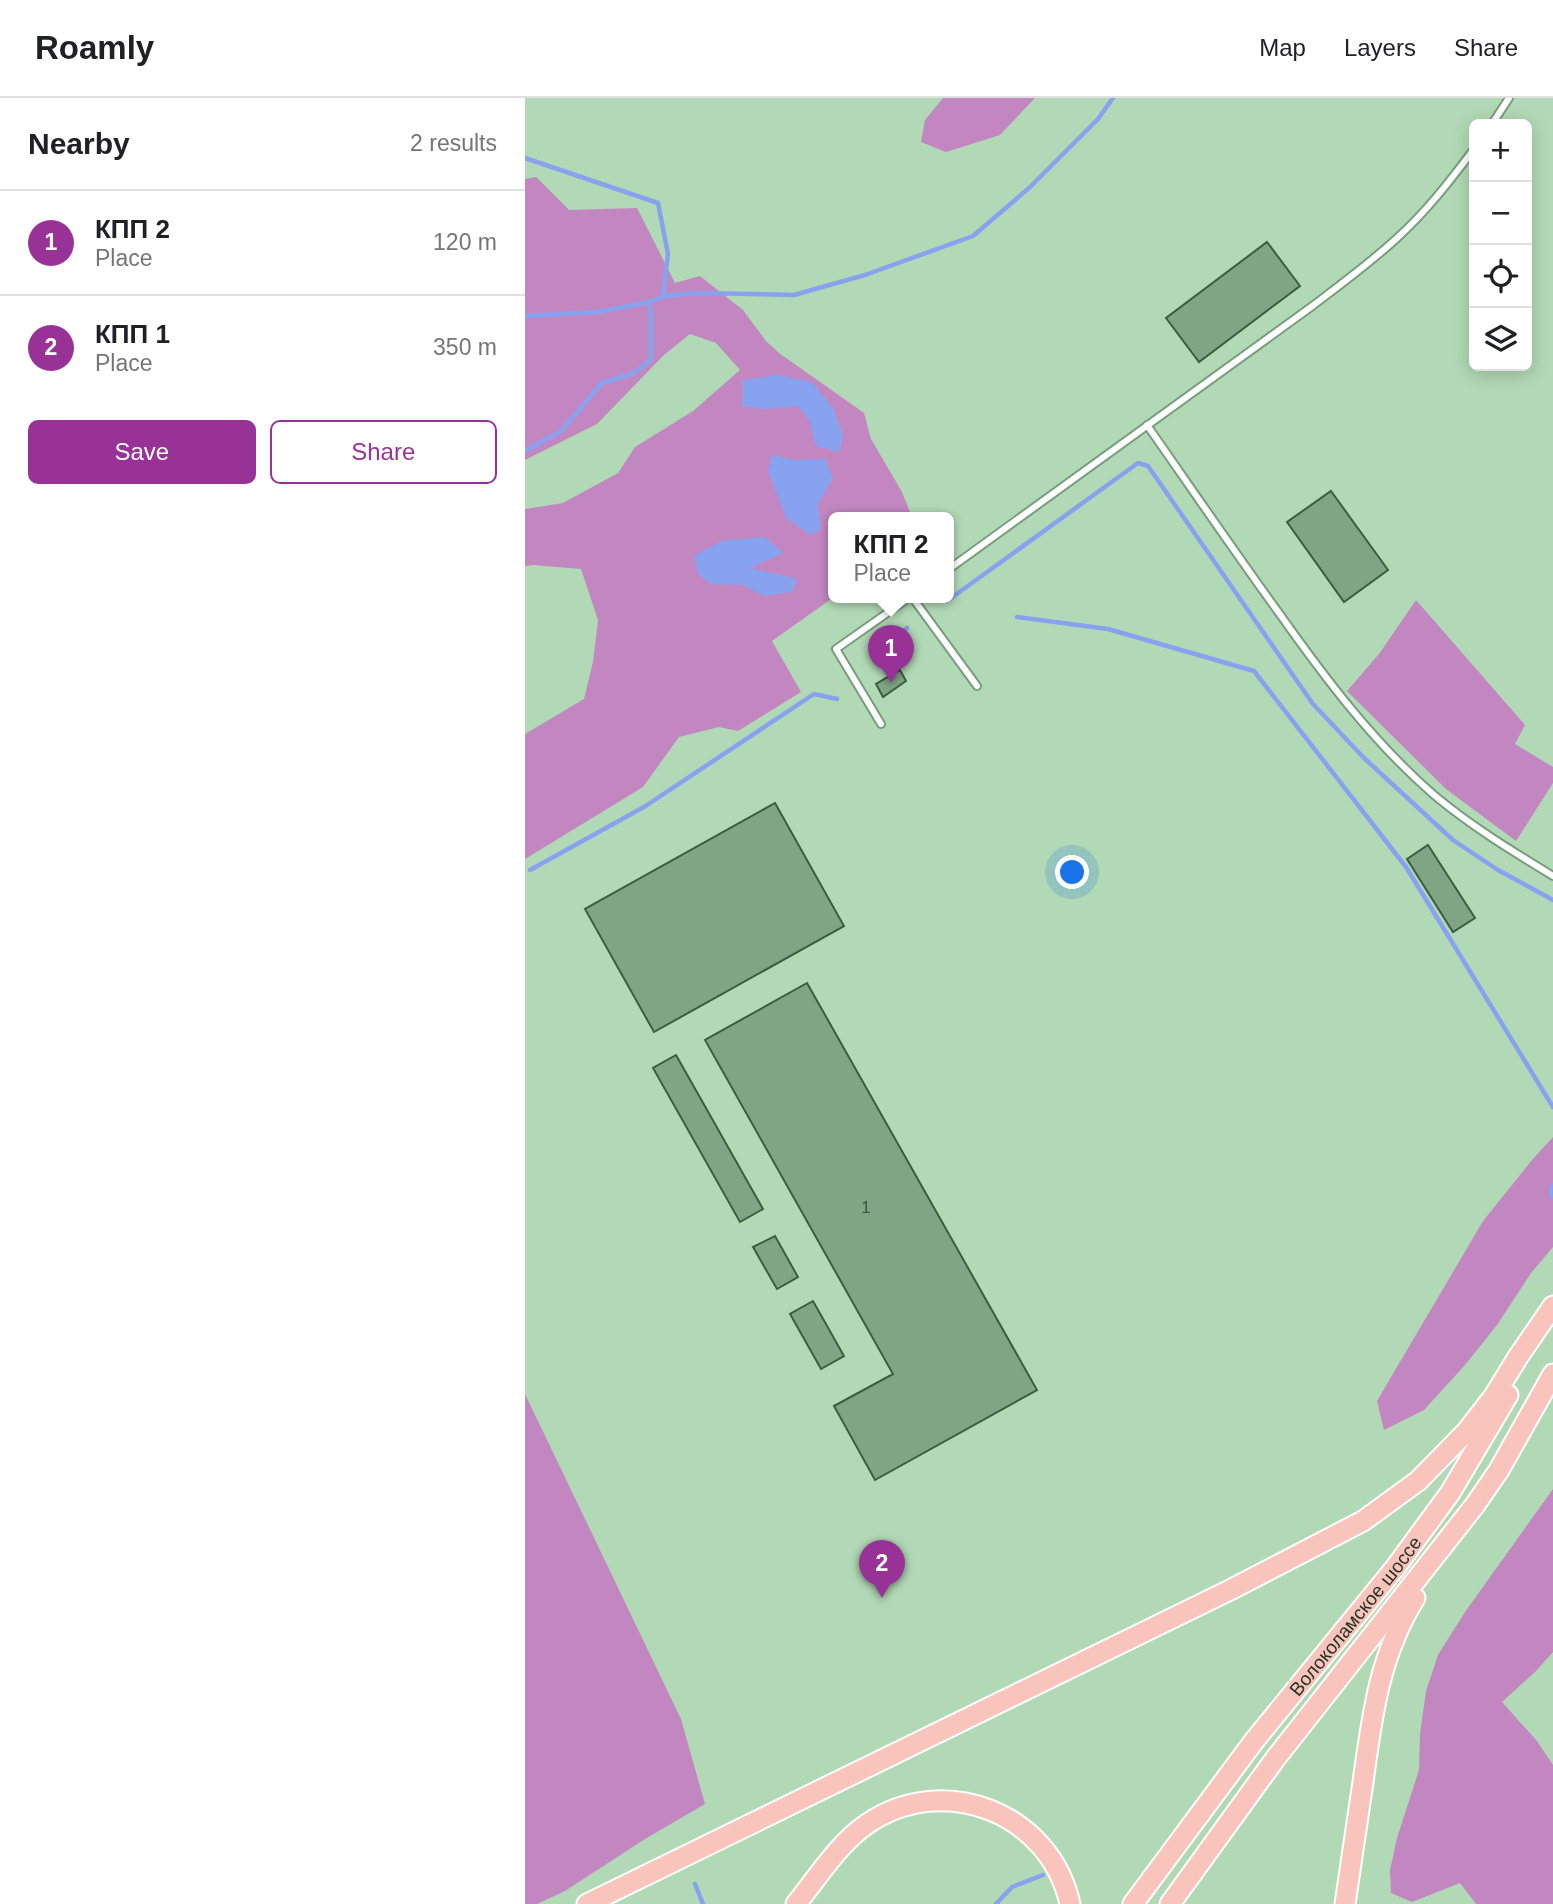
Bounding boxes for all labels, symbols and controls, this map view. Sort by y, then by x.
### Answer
text: Roamly [35,29,154,66]
text: Map [1259,34,1306,61]
text: Layers [1344,34,1416,61]
text: Share [1454,34,1518,61]
map controls [1469,119,1532,371]
button: + [1469,119,1532,182]
text: Nearby [28,127,130,160]
text: 2 results [410,130,497,156]
button: − [1469,182,1532,245]
text: КПП 2 [95,214,170,244]
text: 1 [45,229,57,255]
text: 120 m [433,229,497,255]
text: Place [95,245,153,271]
button: locate [1469,245,1532,308]
button: layers [1469,308,1532,371]
text: КПП 1 [95,319,170,349]
text: 2 [45,334,57,360]
text: 350 m [433,334,497,360]
text: Place [95,350,153,376]
button: Save [28,420,256,484]
button: Share [270,420,497,484]
popup [828,512,954,603]
text: КПП 2 [854,529,928,559]
text: Place [854,560,911,586]
pin: 1 [868,625,914,683]
your location [1055,855,1089,889]
house number: 1 [862,1199,871,1216]
street label: Волоколамское шоссе [1285,1532,1426,1700]
pin: 2 [859,1540,905,1598]

